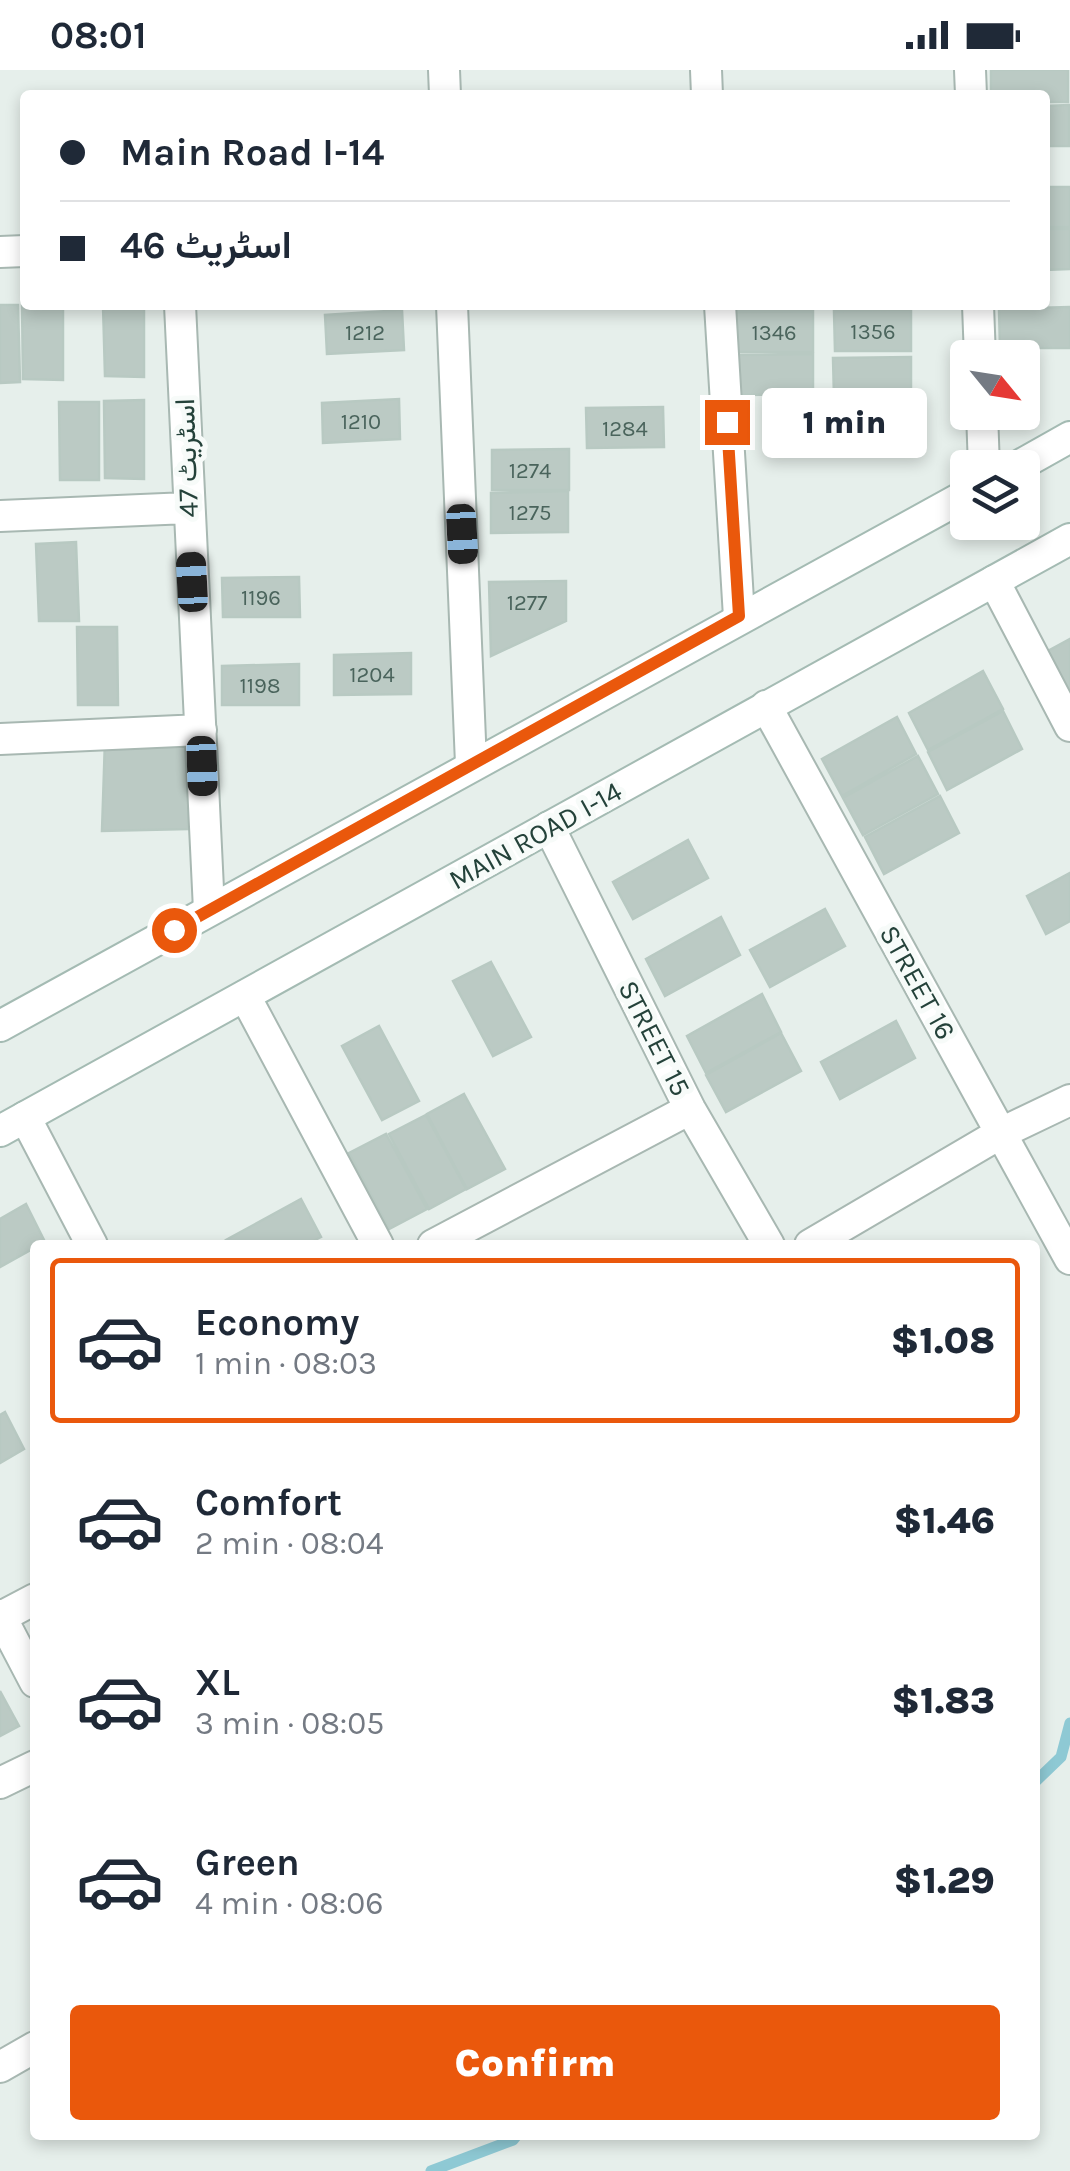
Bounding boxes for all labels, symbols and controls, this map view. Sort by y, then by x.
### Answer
text: 08:01 [50,13,146,58]
text: Main Road I-14 [120,130,384,175]
text: اسٹریٹ 46 [120,223,292,268]
house number: 1356 [850,319,896,345]
house number: 1212 [345,320,385,346]
house number: 1346 [751,320,797,346]
north arrow [950,340,1040,430]
map controls [950,340,1040,540]
callout: 1 min [762,387,927,457]
street label: اسٹریٹ 47 [168,398,206,518]
route end [705,400,750,445]
text: 1 min [803,404,886,441]
house number: 1210 [341,409,381,435]
house number: 1284 [602,416,648,442]
button: layers [950,450,1040,540]
house number: 1274 [509,458,551,484]
house number: 1275 [509,500,551,526]
car [445,503,479,565]
car [175,551,209,613]
house number: 1196 [241,585,281,611]
house number: 1277 [507,590,547,616]
house number: 1204 [349,662,395,688]
house number: 1198 [240,673,280,699]
car [186,735,218,797]
street label: MAIN ROAD I-14 [443,774,628,896]
route start [152,908,197,953]
street label: STREET 16 [873,919,962,1045]
street label: STREET 15 [611,975,698,1102]
icon: car [75,1296,165,1386]
text: Economy [195,1300,359,1345]
text: $1.08 [891,1318,995,1363]
text: 1 min · 08:03 [195,1345,377,1382]
icon: car [75,1476,165,1566]
text: Comfort [195,1480,342,1525]
text: $1.46 [894,1498,995,1543]
text: 2 min · 08:04 [195,1525,384,1562]
icon: car [75,1656,165,1746]
text: XL [195,1660,240,1705]
text: $1.83 [892,1678,995,1723]
text: 3 min · 08:05 [195,1705,384,1742]
icon: car [75,1836,165,1926]
text: Green [195,1840,300,1885]
text: $1.29 [894,1858,995,1903]
text: 4 min · 08:06 [195,1885,384,1922]
button: Confirm [70,2005,1000,2120]

